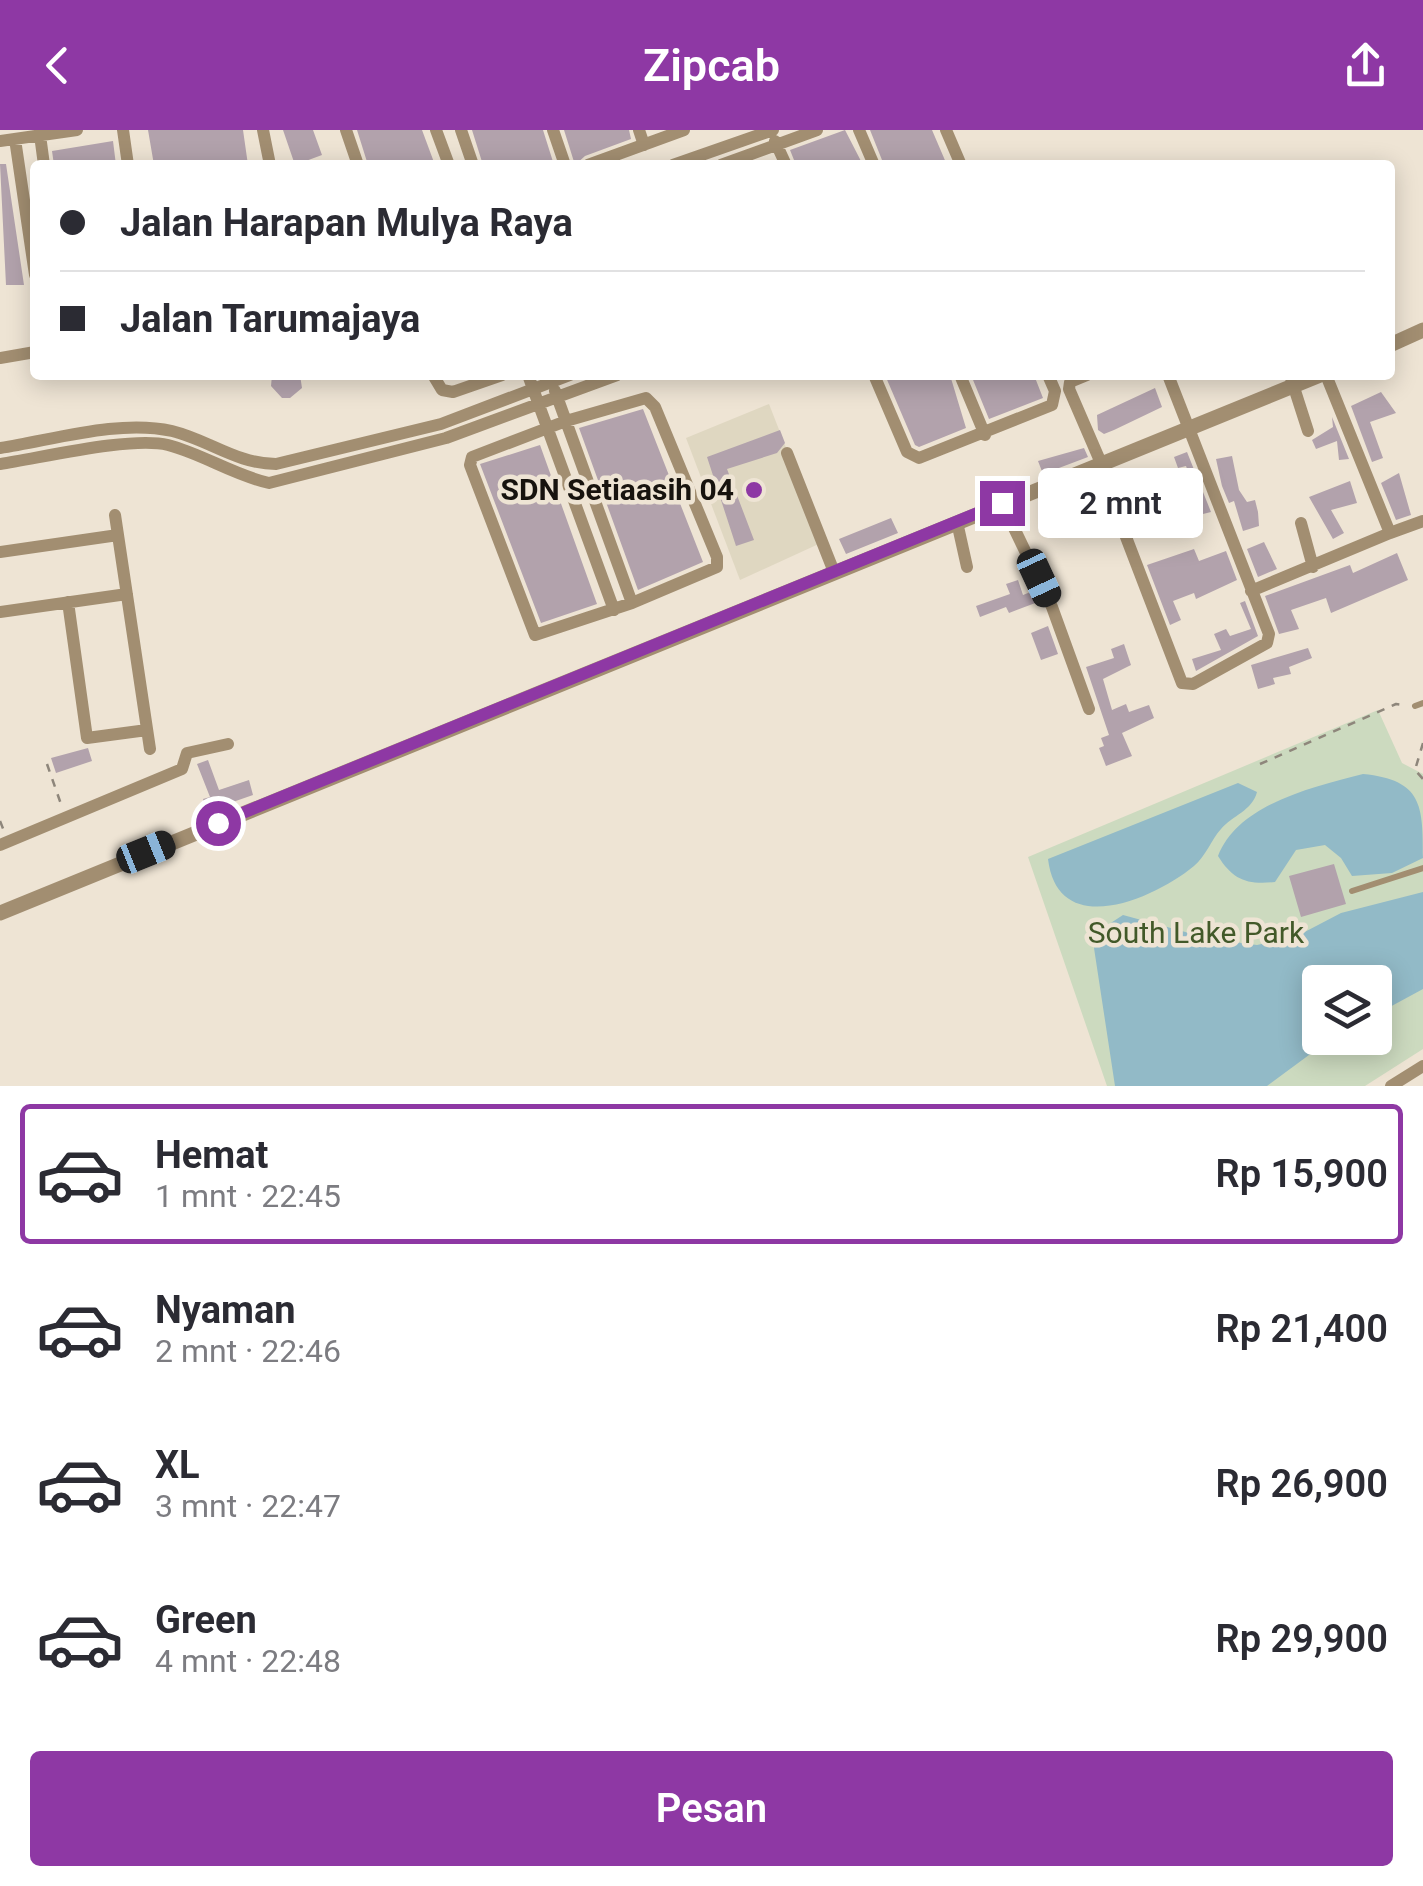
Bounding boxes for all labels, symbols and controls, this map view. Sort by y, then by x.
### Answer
icon: back [30,38,85,93]
icon: share [1338,38,1393,93]
text: Zipcab [643,39,780,92]
text: Jalan Harapan Mulya Raya [120,201,573,245]
text: Jalan Tarumajaya [120,297,420,341]
callout: 2 mnt [1037,468,1202,538]
place label: SDN Setiaasih 04 [501,472,734,507]
marker: SDN Setiaasih 04 [743,479,765,501]
route end [980,481,1025,526]
text: 2 mnt [1079,484,1162,522]
car [1013,544,1065,612]
route start [196,801,241,846]
car [113,827,179,877]
park label: South Lake Park [1088,915,1305,950]
map controls [1302,965,1392,1055]
button: layers [1302,965,1392,1055]
icon: car [35,1129,125,1219]
text: Hemat [155,1133,268,1177]
text: Rp 15,900 [1216,1152,1388,1196]
text: 1 mnt · 22:45 [155,1177,341,1215]
icon: car [35,1284,125,1374]
text: Nyaman [155,1288,296,1332]
text: Rp 21,400 [1216,1307,1388,1351]
text: 2 mnt · 22:46 [155,1332,341,1370]
icon: car [35,1439,125,1529]
text: XL [155,1443,200,1487]
text: Rp 26,900 [1216,1462,1388,1506]
text: 3 mnt · 22:47 [155,1487,341,1525]
icon: car [35,1594,125,1684]
text: Green [155,1598,257,1642]
text: Rp 29,900 [1216,1617,1388,1661]
text: 4 mnt · 22:48 [155,1642,341,1680]
button: Pesan [30,1751,1393,1866]

